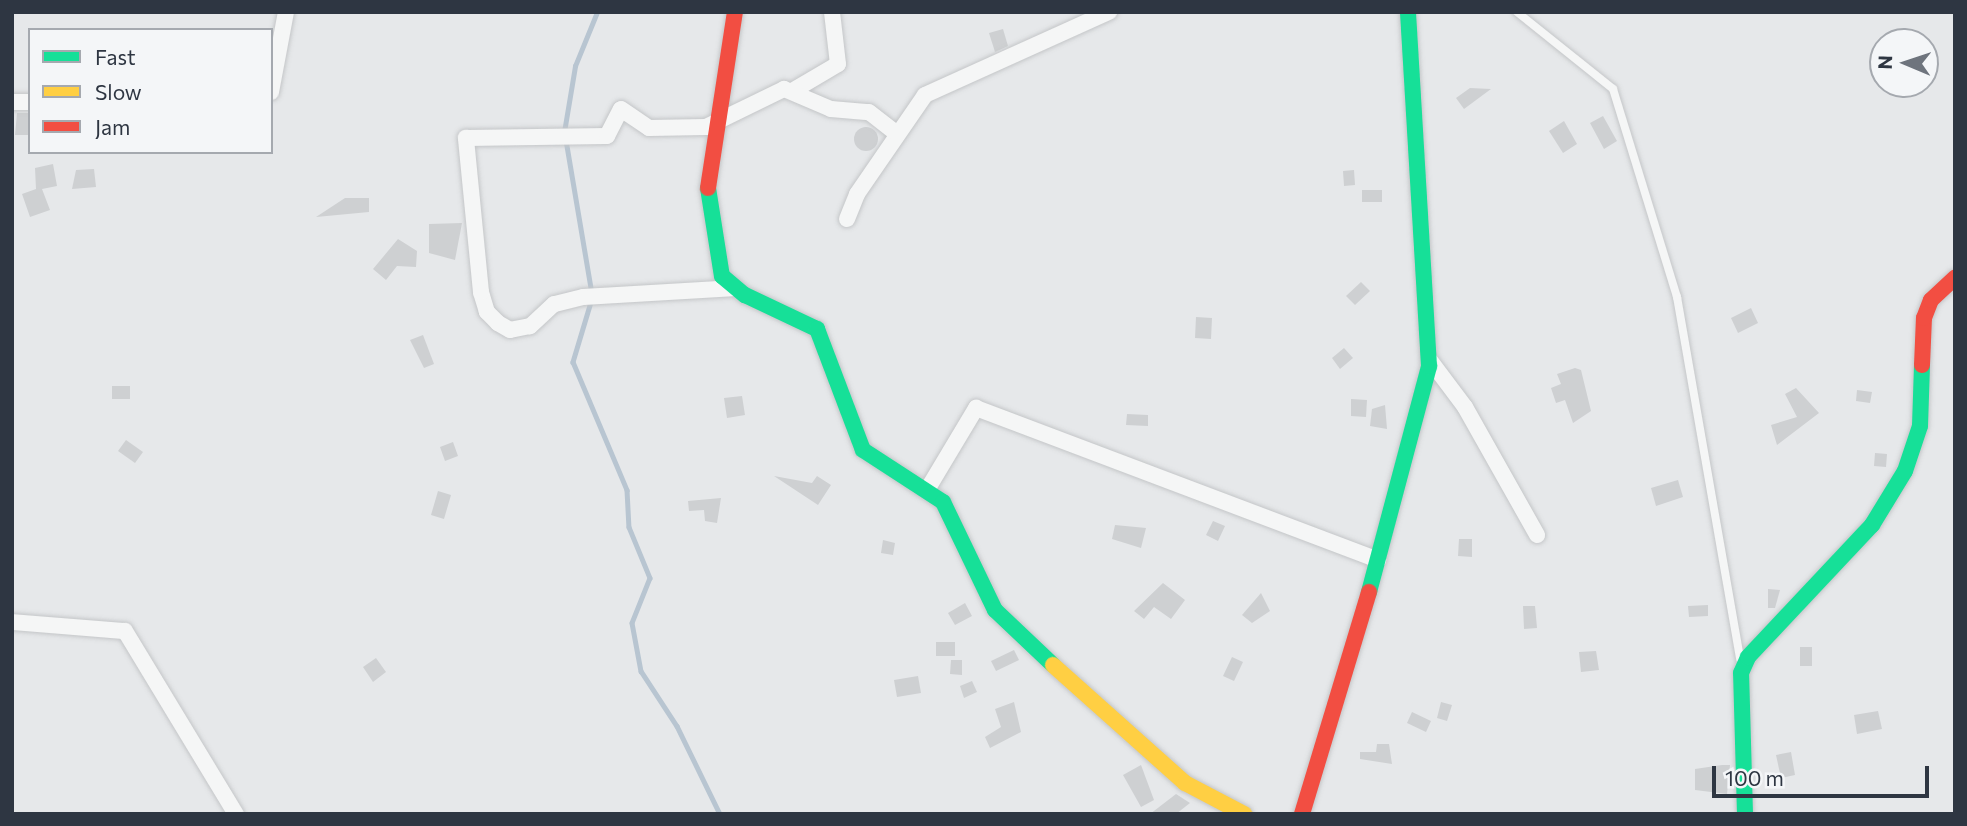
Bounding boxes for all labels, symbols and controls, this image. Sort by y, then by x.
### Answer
legend [28,28,273,154]
north arrow [1869,28,1939,98]
text: Fast [95,44,136,69]
text: N [1873,55,1896,70]
text: Slow [95,79,142,104]
text: Jam [95,114,130,139]
scale bar [1715,752,1932,796]
text: 100 m [1725,765,1784,790]

